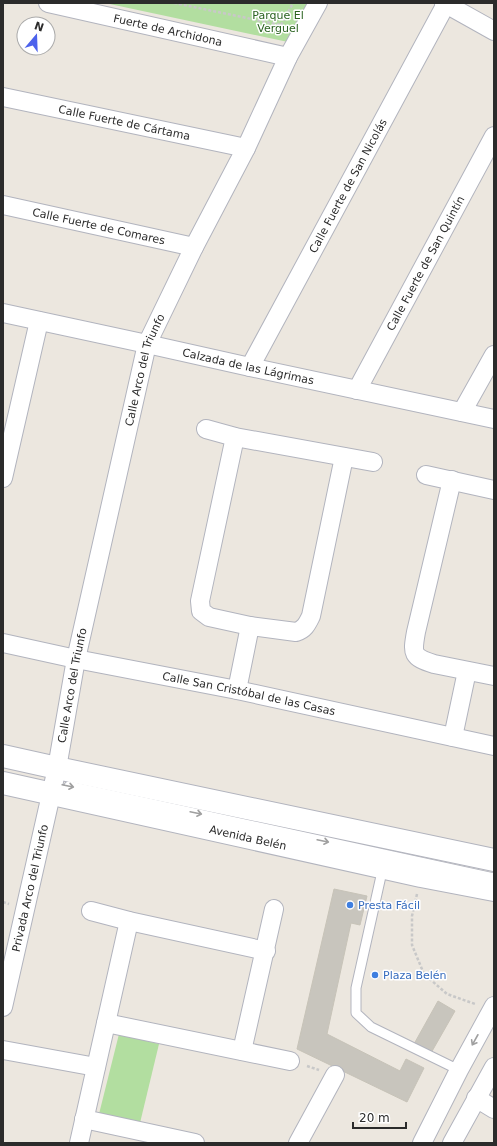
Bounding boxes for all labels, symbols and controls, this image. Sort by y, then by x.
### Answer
park label: Parque El Verguel [252,9,304,35]
street label: Fuerte de Archidona [112,12,224,49]
north arrow [16,16,56,56]
text: N [33,19,46,35]
street label: Calle Fuerte de Cártama [57,103,191,143]
street label: Calle Fuerte de San Nicolás [307,116,390,255]
street label: Calle Fuerte de San Quintín [384,194,467,333]
street label: Calle Fuerte de Comares [31,206,166,247]
street label: Calle Arco del Triunfo [123,312,168,427]
street label: Calzada de las Lágrimas [181,346,315,388]
street label: Calle Arco del Triunfo [56,627,90,744]
street label: Calle San Cristóbal de las Casas [161,670,337,718]
one-way arrow [62,783,75,791]
one-way arrow [189,810,202,818]
street label: Privada Arco del Triunfo [10,823,51,953]
street label: Avenida Belén [208,823,288,853]
one-way arrow [316,837,329,845]
place label: Presta Fácil [358,899,420,912]
marker: Presta Fácil [345,900,355,910]
place label: Plaza Belén [383,969,447,982]
marker: Plaza Belén [370,970,380,980]
one-way arrow [471,1034,478,1046]
scale bar [353,1104,406,1130]
text: 20 m [359,1111,390,1125]

